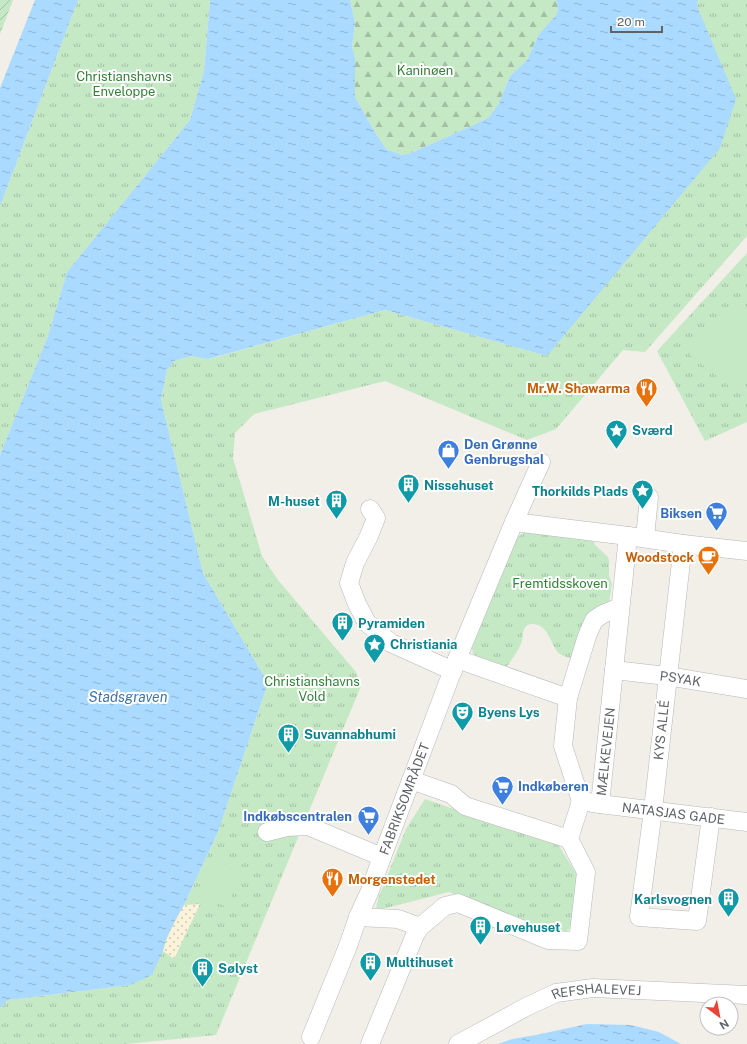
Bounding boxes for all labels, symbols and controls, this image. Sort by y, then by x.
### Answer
scale bar [611,8,662,34]
text: 20 m [617,15,645,29]
park label: Kaninøen [397,63,453,78]
park label: Christianshavns Enveloppe [76,69,172,99]
restaurant icon: Mr.W. Shawarma [633,375,659,408]
place label: Mr.W. Shawarma [527,381,630,396]
place icon: Sværd [604,417,630,450]
place label: Sværd [632,423,673,438]
place label: Den Grønne Genbrugshal [464,437,544,467]
shop icon: Den Grønne Genbrugshal [436,438,462,471]
building icon: Nissehuset [395,472,421,505]
place label: Nissehuset [424,478,494,493]
place icon: Thorkilds Plads [630,478,656,511]
place label: Thorkilds Plads [532,484,628,499]
building icon: M-huset [323,488,349,521]
place label: M-huset [268,494,320,509]
supermarket icon: Biksen [704,500,730,533]
place label: Biksen [660,506,702,521]
cafe icon: Woodstock [696,544,722,577]
place label: Woodstock [625,550,694,565]
park label: Fremtidsskoven [512,576,608,591]
building icon: Pyramiden [329,610,355,643]
place label: Pyramiden [358,616,425,631]
place icon: Christiania [361,631,387,664]
place label: Christiania [390,637,457,652]
street label: PSYAK [659,668,702,689]
park label: Christianshavns Vold [264,674,360,704]
water label: Stadsgraven [88,689,168,705]
theatre icon: Byens Lys [449,699,475,732]
street label: KYS ALLÉ [650,699,672,761]
place label: Byens Lys [478,705,540,720]
street label: MÆLKEVEJEN [594,707,618,797]
building icon: Suvannabhumi [276,721,302,754]
place label: Suvannabhumi [304,727,396,742]
street label: FABRIKSOMRÅDET [377,740,433,857]
supermarket icon: Indkøberen [490,773,516,806]
place label: Indkøberen [518,779,589,794]
street label: NATASJAS GADE [621,800,726,827]
supermarket icon: Indkøbscentralen [355,803,381,836]
place label: Indkøbscentralen [243,809,352,824]
restaurant icon: Morgenstedet [320,866,346,899]
place label: Morgenstedet [348,872,436,887]
building icon: Karlsvognen [715,886,741,919]
place label: Karlsvognen [634,892,712,907]
building icon: Løvehuset [467,914,493,947]
place label: Løvehuset [496,920,560,935]
building icon: Multihuset [357,949,383,982]
building icon: Sølyst [190,955,216,988]
place label: Multihuset [386,955,453,970]
place label: Sølyst [218,961,258,976]
street label: REFSHALEVEJ [549,981,642,1002]
north arrow [699,996,739,1036]
text: N [717,1017,731,1032]

